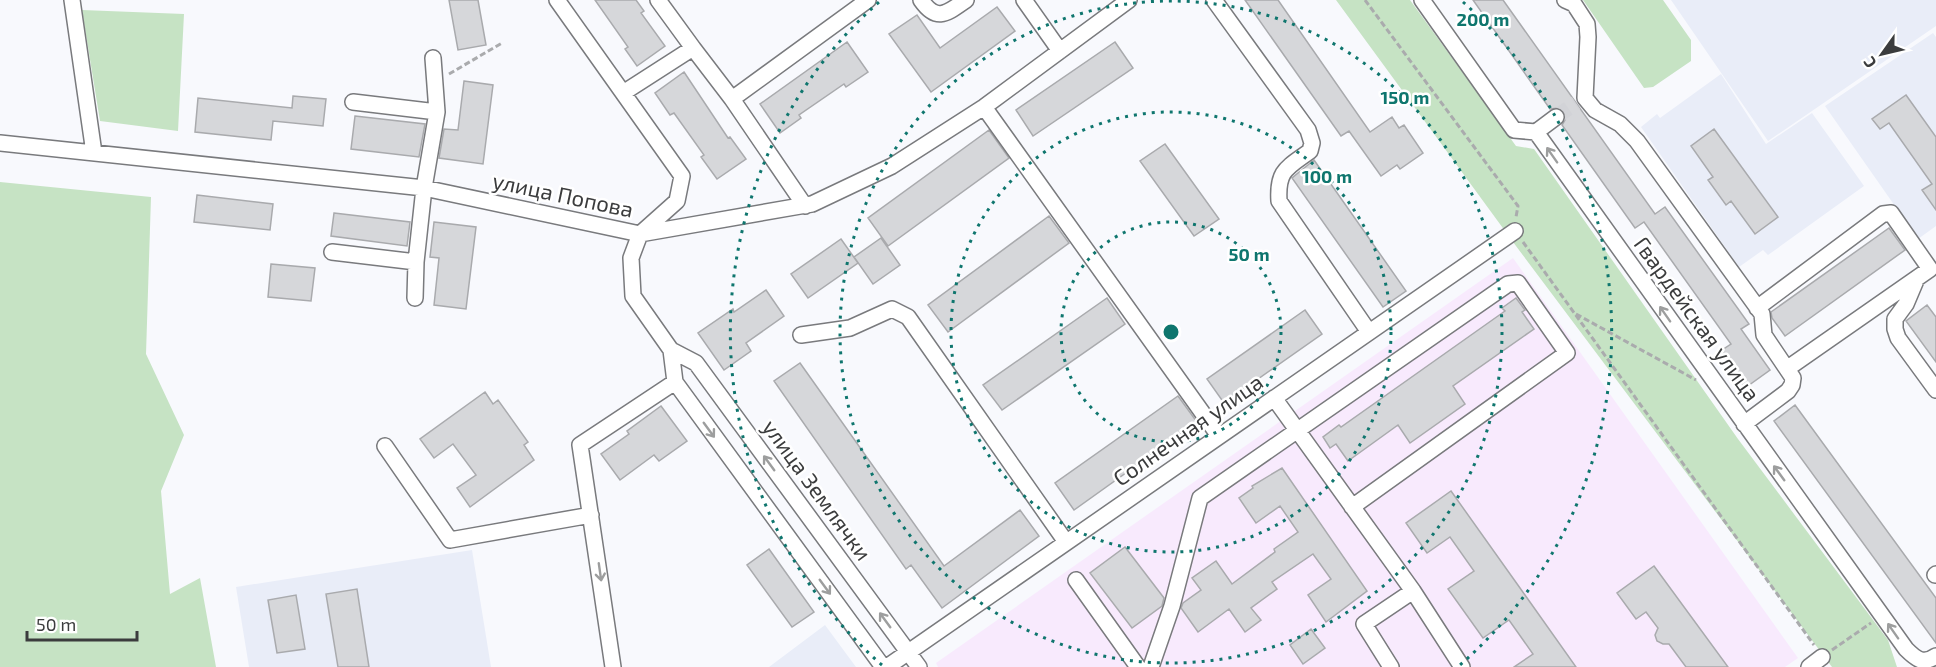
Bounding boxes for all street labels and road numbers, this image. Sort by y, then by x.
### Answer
street label: улица Попова [490,166,636,223]
street label: Гвардейская улица [1629,231,1766,406]
street label: Солнечная улица [1108,368,1268,491]
street label: улица Землячки [757,414,878,565]

